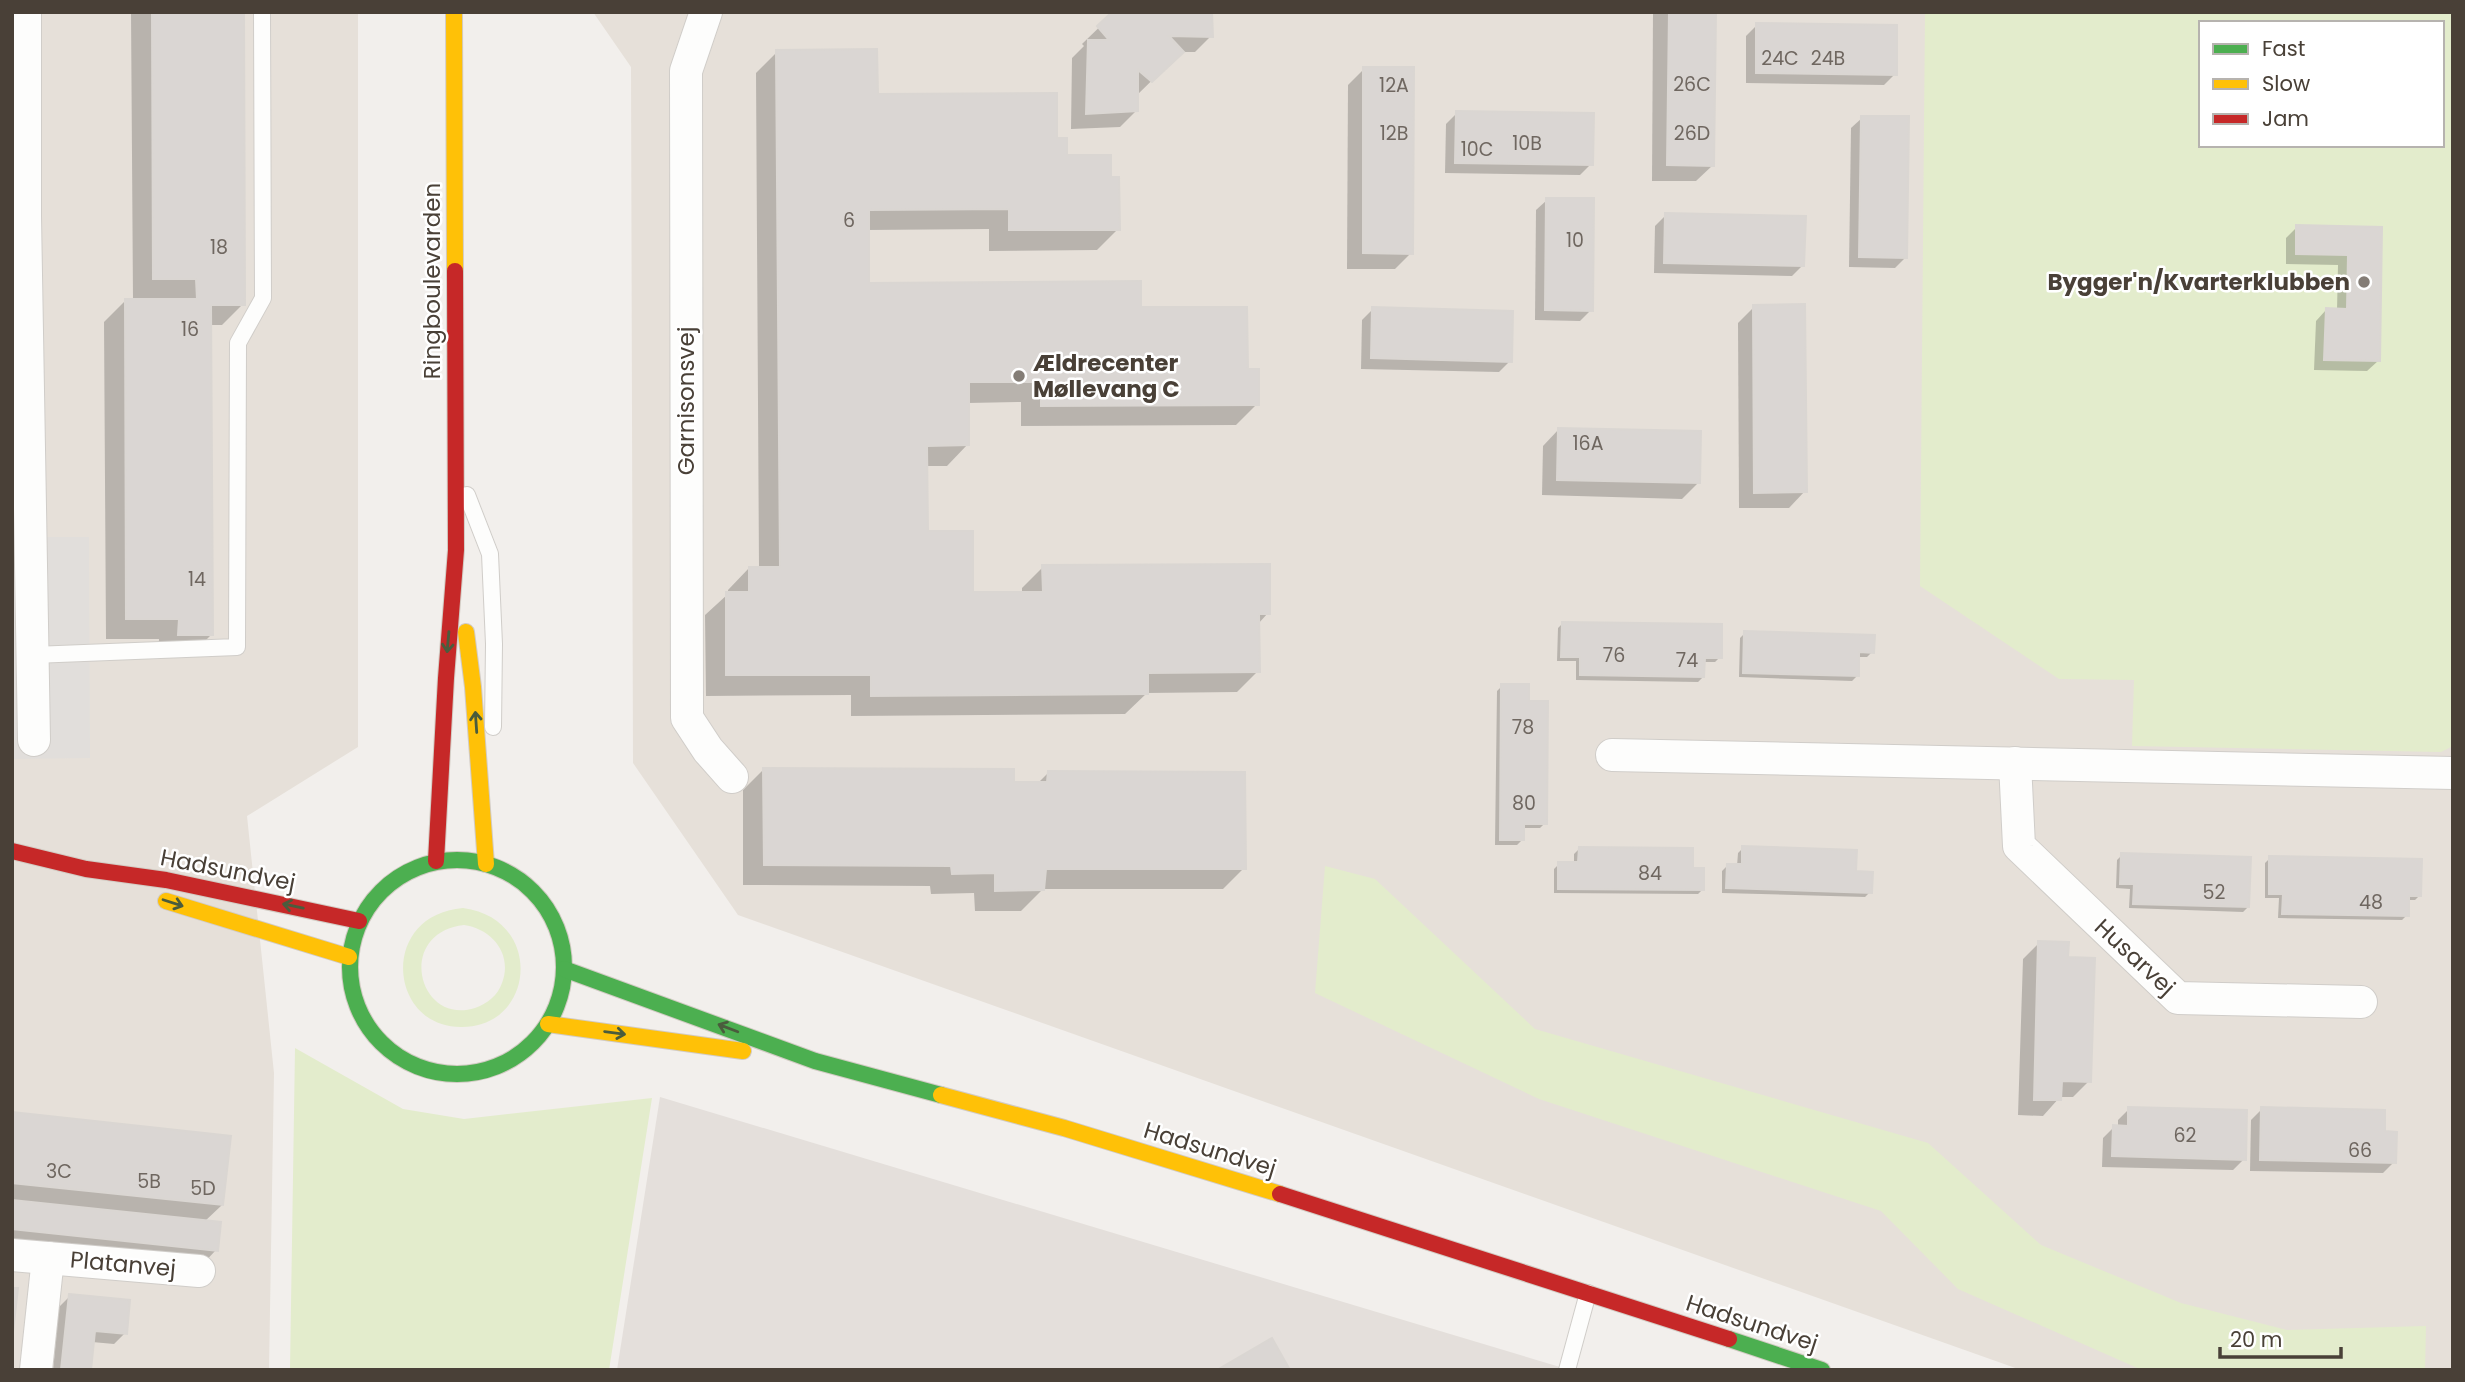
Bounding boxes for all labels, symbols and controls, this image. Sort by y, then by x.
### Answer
legend [2199,21,2444,147]
text: Fast [2262,34,2305,63]
house number: 24C [1761,45,1799,72]
house number: 24B [1811,45,1845,72]
text: Slow [2262,69,2310,98]
house number: 26C [1673,71,1711,98]
house number: 12A [1379,72,1409,99]
text: Jam [2262,104,2309,133]
house number: 12B [1380,120,1408,147]
house number: 26D [1674,120,1710,147]
house number: 10B [1512,130,1542,157]
house number: 10C [1461,136,1493,163]
street label: Ringboulevarden [416,183,448,379]
house number: 6 [843,207,855,234]
house number: 10 [1566,227,1584,254]
house number: 18 [210,234,228,261]
place label: Bygger'n/Kvarterklubben [2047,266,2350,298]
marker: Bygger'n/Kvarterklubben [2356,274,2372,290]
house number: 16 [181,316,199,343]
street label: Garnisonsvej [670,327,702,475]
place label: Ældrecenter Møllevang C [1033,347,1180,405]
marker: Ældrecenter Møllevang C [1011,368,1027,384]
house number: 16A [1573,430,1604,457]
house number: 14 [188,566,206,593]
one-way arrow [441,630,454,653]
house number: 76 [1603,642,1625,669]
house number: 74 [1676,647,1698,674]
one-way arrow [469,712,482,734]
house number: 78 [1512,714,1534,741]
house number: 80 [1512,790,1536,817]
street label: Hadsundvej [158,841,298,899]
house number: 84 [1638,860,1662,887]
house number: 52 [2203,879,2226,906]
house number: 48 [2359,889,2383,916]
one-way arrow [161,898,183,910]
one-way arrow [282,899,305,912]
street label: Husarvej [2088,911,2182,1003]
one-way arrow [718,1021,740,1033]
one-way arrow [604,1027,626,1040]
street label: Hadsundvej [1140,1114,1280,1184]
house number: 62 [2174,1122,2197,1149]
house number: 66 [2348,1137,2372,1164]
house number: 3C [46,1158,72,1185]
house number: 5B [137,1168,161,1195]
house number: 5D [190,1175,216,1202]
street label: Platanvej [69,1243,177,1285]
street label: Hadsundvej [1682,1287,1822,1359]
scale bar [2220,1316,2341,1360]
text: 20 m [2230,1325,2283,1354]

